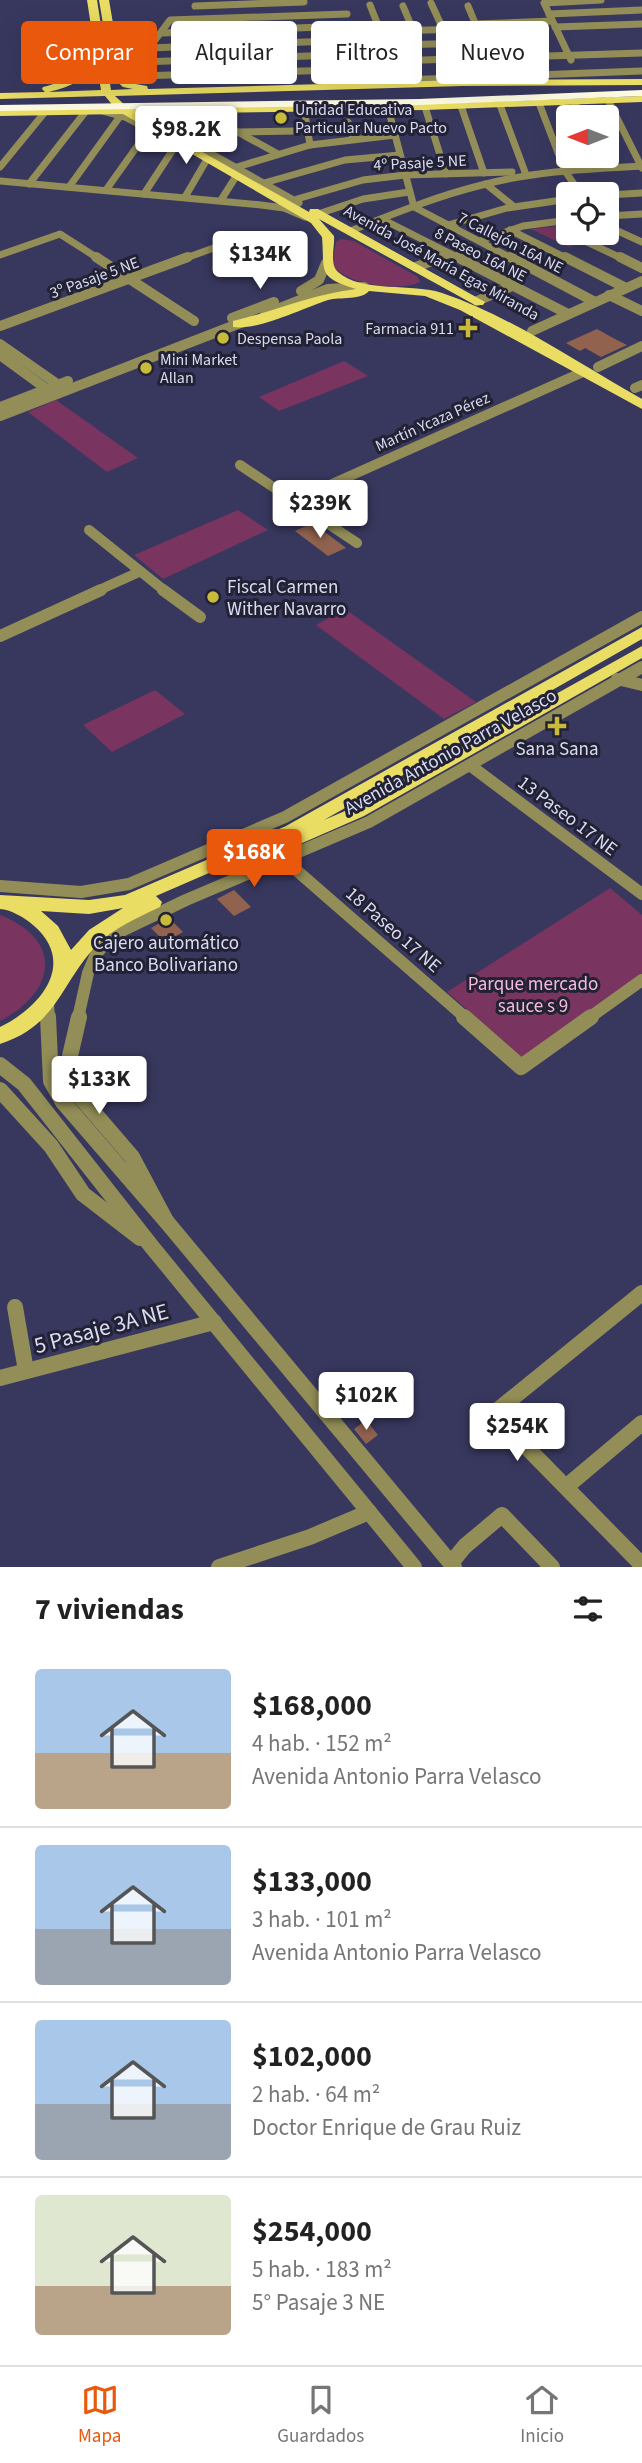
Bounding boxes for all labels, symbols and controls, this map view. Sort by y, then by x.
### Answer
chip: Comprar [21,21,157,84]
chip: Alquilar [171,21,297,84]
chip: Filtros [311,21,422,84]
chip: Nuevo [436,21,549,84]
place label: Unidad Educativa Particular Nuevo Pacto [295,99,447,139]
north arrow [556,105,620,168]
map controls [556,105,619,245]
pin: $98.2K [129,106,243,166]
marker: Unidad Educativa Particular Nuevo Pacto [273,110,289,126]
text: $98.2K [151,112,221,145]
street label: 4º Pasaje 5 NE [373,150,467,176]
button: locate [556,182,619,245]
street label: Avenida José María Egas Miranda [340,200,543,326]
street label: 7 Callejón 16A NE [454,207,567,279]
street label: 8 Paseo 16A NE [431,222,530,288]
pin: $134K [211,232,309,291]
text: $134K [229,237,291,270]
street label: 3º Pasaje 5 NE [47,252,142,304]
place label: Farmacia 911 [365,318,454,340]
marker: Farmacia 911 [460,320,476,336]
place label: Despensa Paola [237,328,342,350]
marker: Despensa Paola [215,330,231,346]
place label: Mini Market Allan [160,349,238,389]
marker: Mini Market Allan [138,360,154,376]
street label: Martín Ycaza Pérez [372,387,493,457]
pin: $239K [271,480,369,540]
text: $239K [289,486,351,519]
place label: Fiscal Carmen Wither Navarro [227,574,346,623]
marker: Fiscal Carmen Wither Navarro [205,589,221,605]
street label: Avenida Antonio Parra Velasco [340,683,562,822]
marker: Sana Sana [549,718,565,734]
place label: Sana Sana [515,736,599,763]
street label: 13 Paseo 17 NE [512,770,623,863]
pin: $168K [205,830,303,889]
text: $168K [223,835,285,868]
street label: 18 Paseo 17 NE [339,881,447,979]
marker: Cajero automático Banco Bolivariano [158,912,174,928]
place label: Cajero automático Banco Bolivariano [93,930,239,979]
park label: Parque mercado sauce s 9 [468,971,598,1020]
pin: $133K [50,1056,148,1116]
text: $133K [68,1062,130,1095]
street label: 5 Pasaje 3A NE [30,1295,172,1362]
pin: $102K [317,1372,415,1432]
text: $102K [335,1378,397,1411]
pin: $254K [468,1404,566,1463]
text: $254K [486,1409,548,1442]
text: 7 viviendas [35,1588,184,1631]
icon: filters [569,1590,607,1628]
text: $168,000 [252,1684,372,1727]
icon: home [91,1697,175,1781]
text: 4 hab. · 152 m² [252,1727,392,1760]
text: Avenida Antonio Parra Velasco [252,1760,542,1793]
text: $133,000 [252,1860,372,1903]
icon: home [91,1873,175,1957]
text: 3 hab. · 101 m² [252,1903,392,1936]
text: Avenida Antonio Parra Velasco [252,1936,542,1969]
text: $102,000 [252,2035,372,2078]
icon: home [91,2048,175,2132]
text: 2 hab. · 64 m² [252,2078,380,2111]
text: Doctor Enrique de Grau Ruiz [252,2111,521,2144]
text: $254,000 [252,2210,372,2253]
icon: home [91,2223,175,2307]
text: 5 hab. · 183 m² [252,2253,392,2286]
text: 5° Pasaje 3 NE [252,2286,385,2319]
tab: Mapa [78,2381,121,2450]
tab: Guardados [277,2381,364,2450]
tab: Inicio [520,2381,564,2450]

